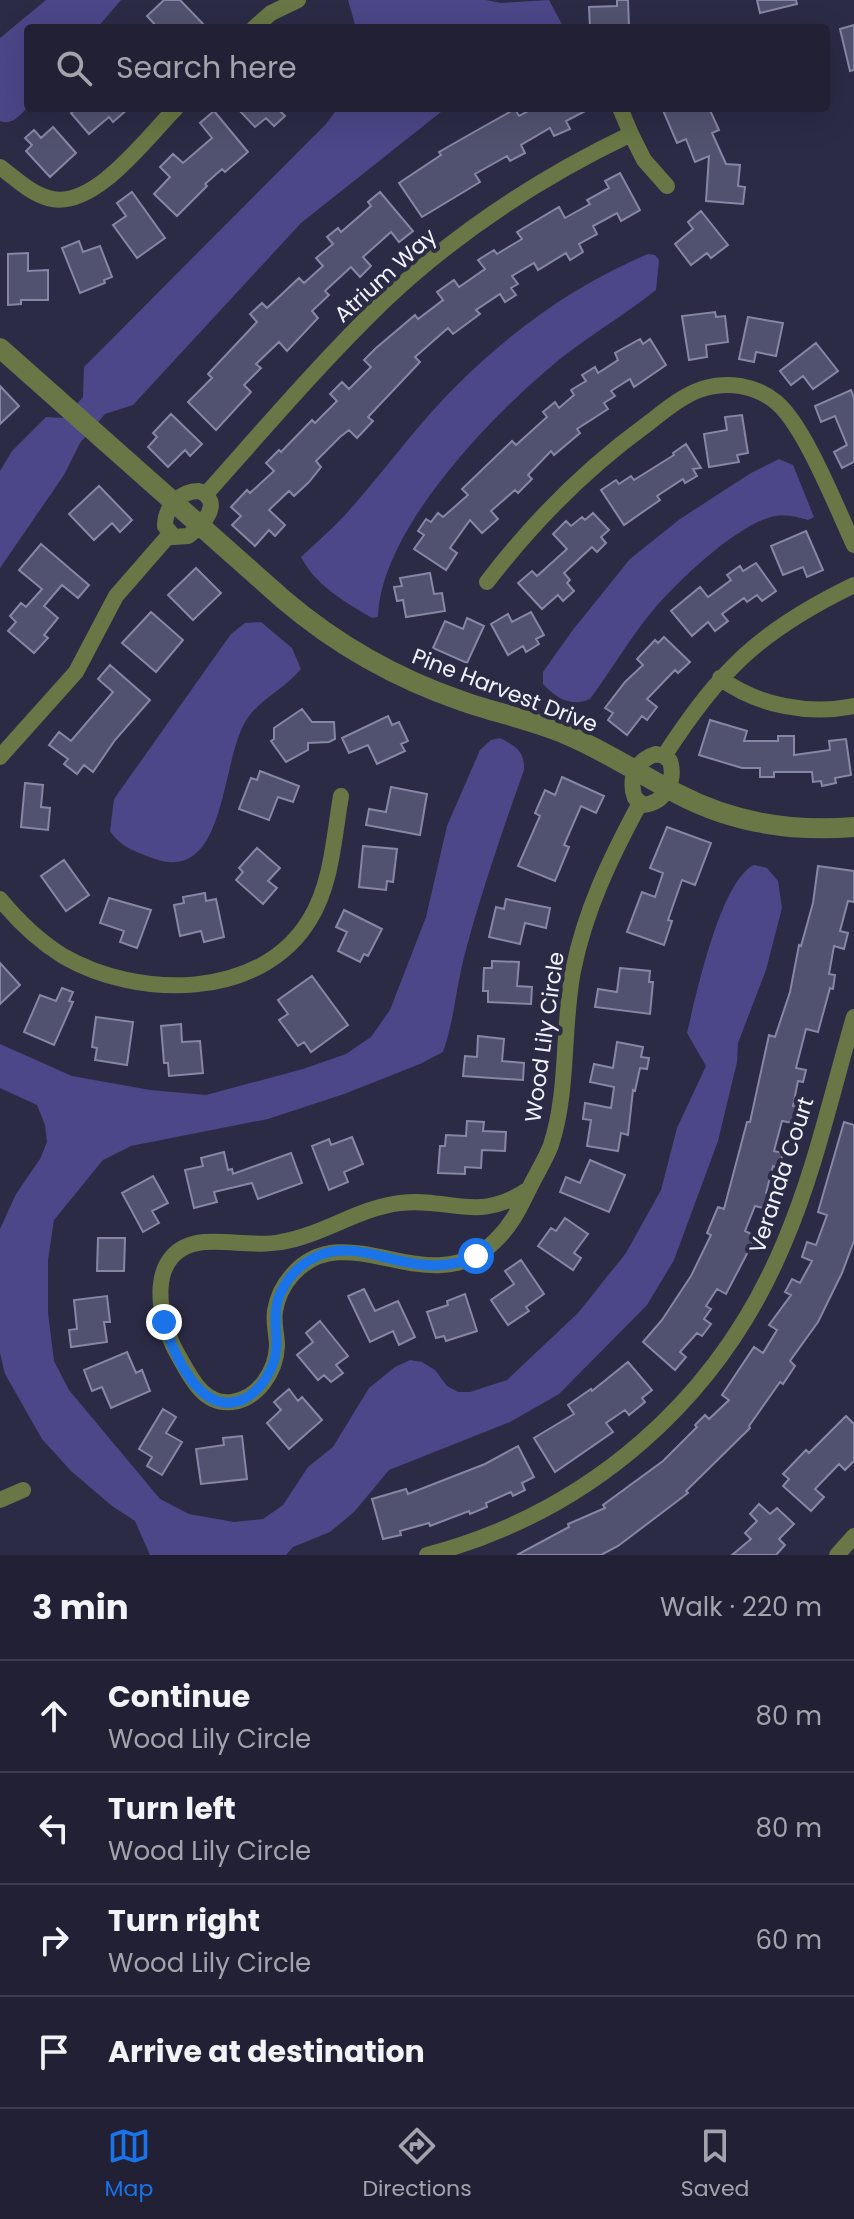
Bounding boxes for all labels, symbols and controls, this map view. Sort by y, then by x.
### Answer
search box [24,24,830,112]
icon: search [52,46,96,90]
text: Search here [116,46,297,89]
street label: Atrium Way [327,221,444,330]
street label: Pine Harvest Drive [408,641,602,740]
street label: Wood Lily Circle [517,950,572,1124]
street label: Veranda Court [742,1093,821,1257]
route start [458,1238,494,1274]
route end [146,1304,182,1340]
text: 3 min [32,1583,129,1631]
text: Walk · 220 m [660,1589,822,1625]
text: Continue [108,1675,250,1718]
icon: ahead [32,1694,76,1738]
text: 80 m [756,1698,822,1734]
text: Wood Lily Circle [108,1721,311,1757]
text: Turn left [108,1787,236,1830]
icon: left [32,1806,76,1850]
text: 80 m [756,1810,822,1846]
text: Wood Lily Circle [108,1833,311,1869]
text: Turn right [108,1899,260,1942]
icon: right [32,1918,76,1962]
text: 60 m [755,1922,822,1958]
text: Wood Lily Circle [108,1945,311,1981]
icon: arrive [32,2030,76,2074]
text: Arrive at destination [108,2030,425,2073]
tab: Map [105,2124,153,2205]
tab: Directions [362,2124,472,2205]
tab: Saved [681,2124,749,2205]

